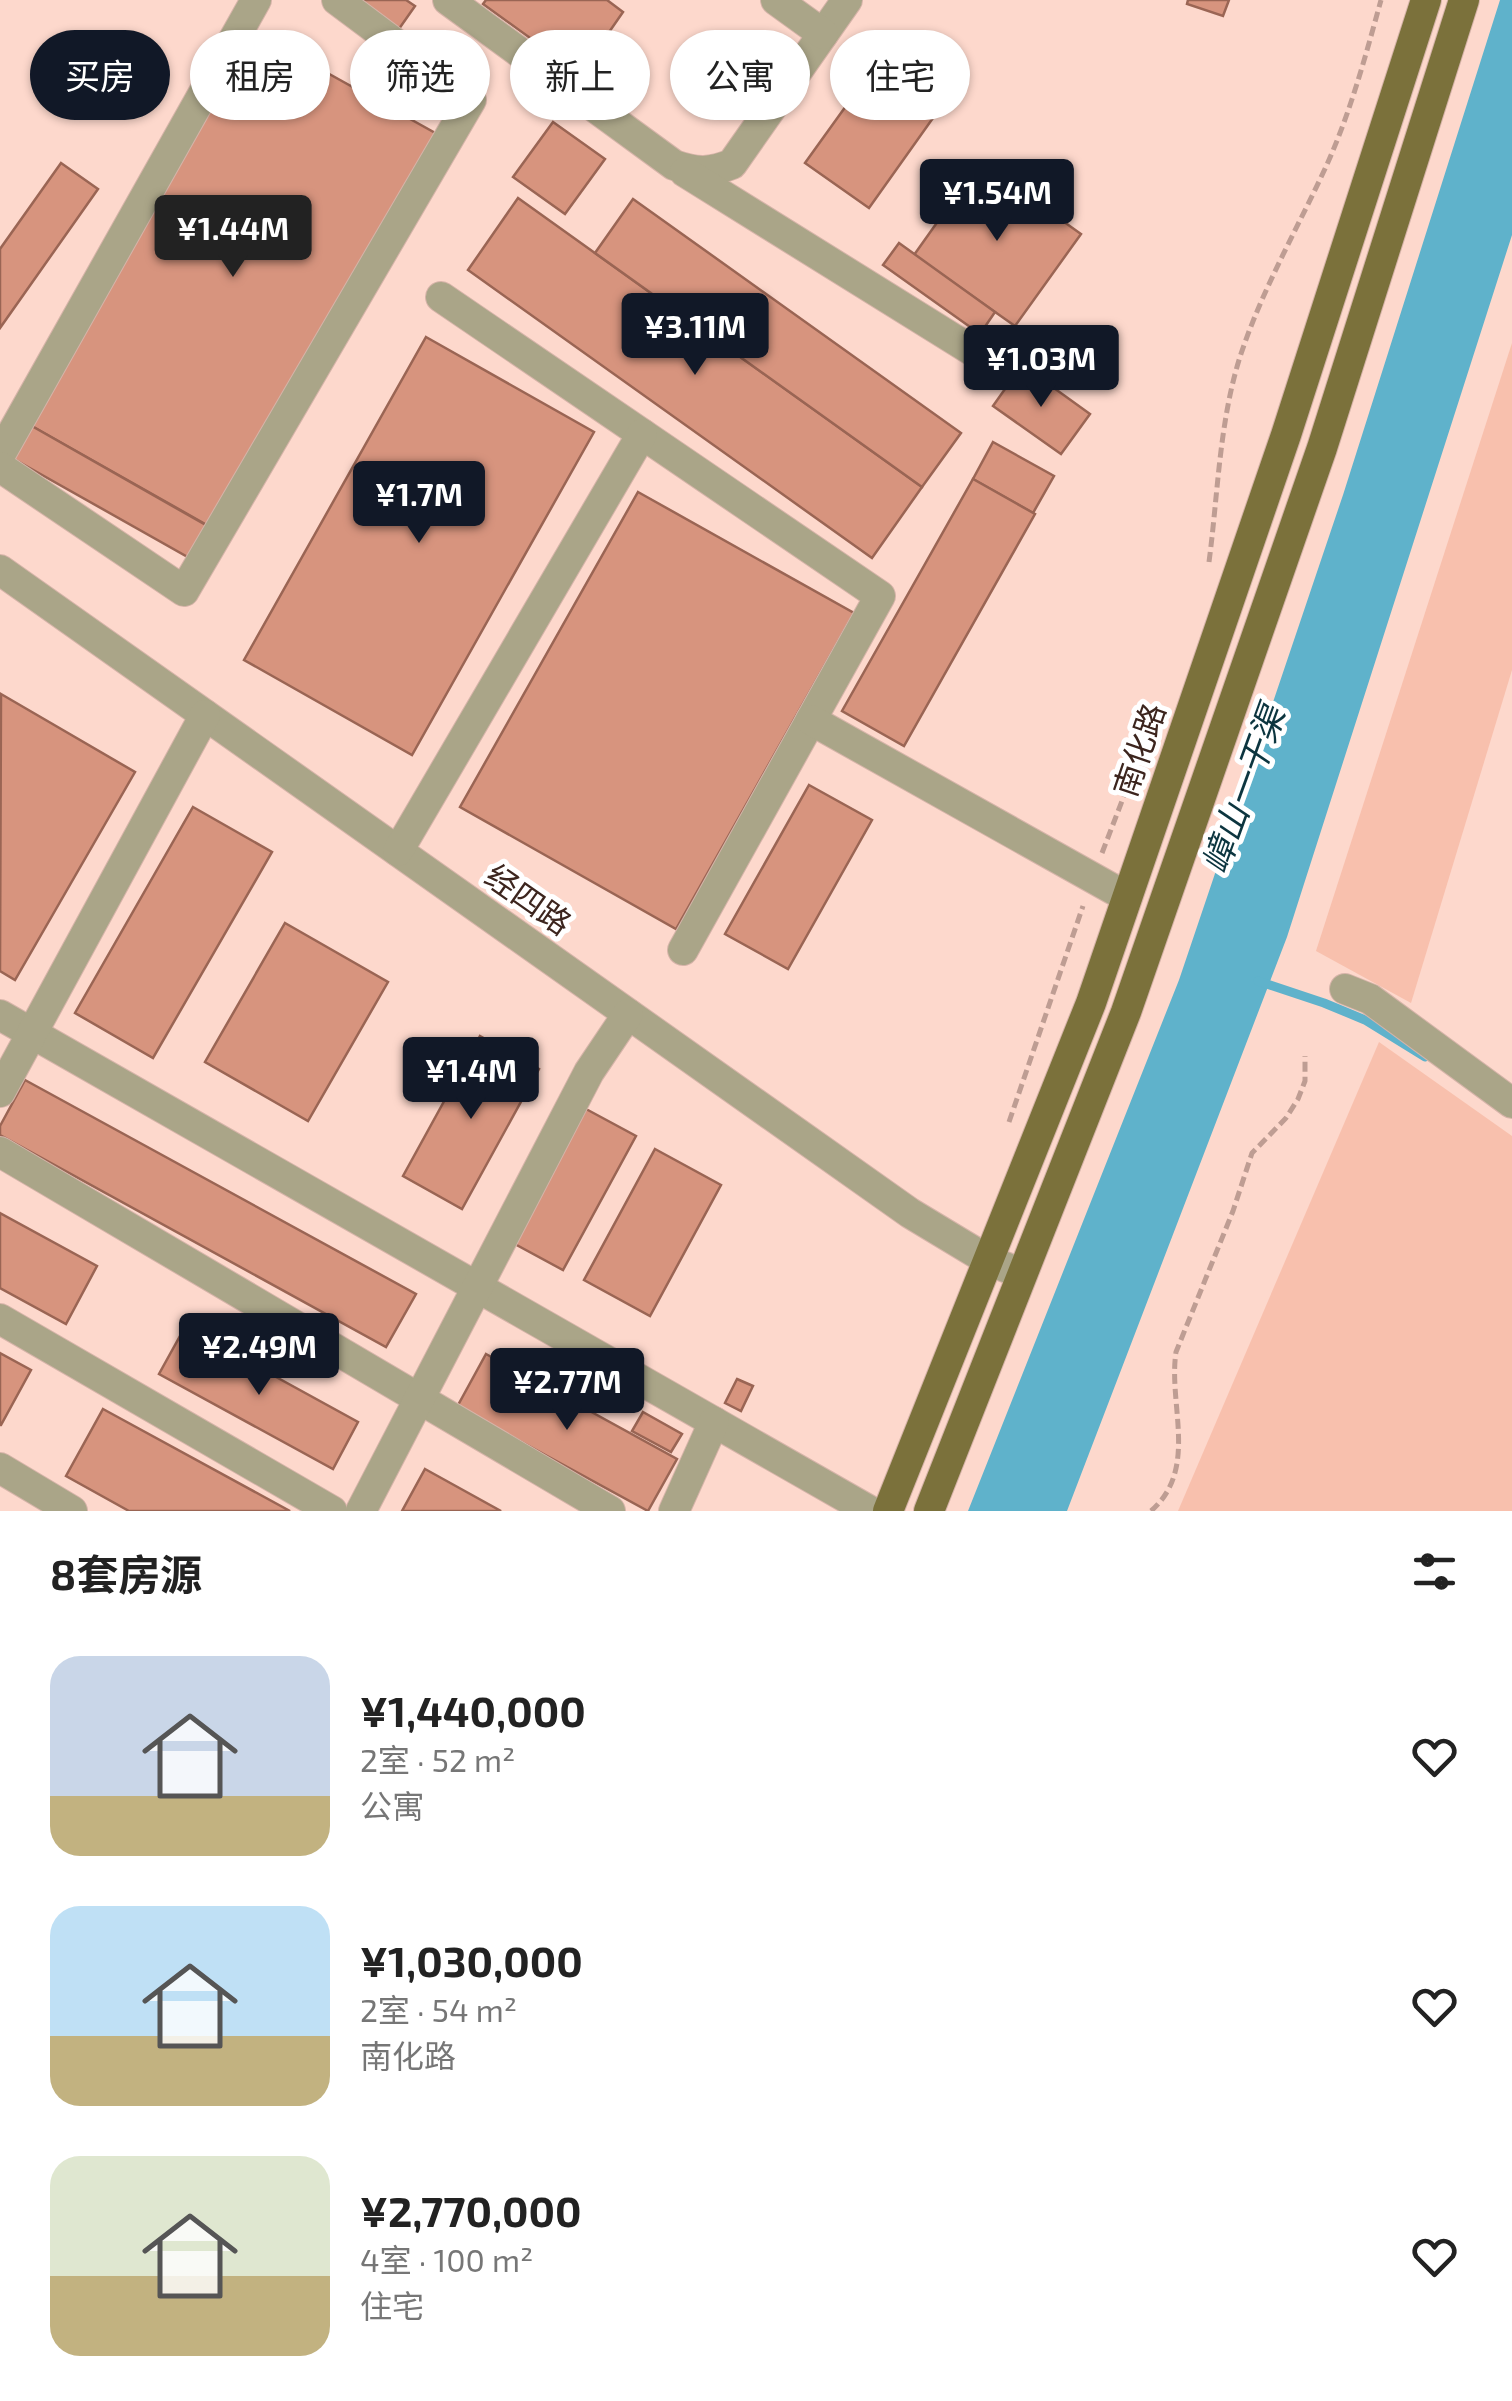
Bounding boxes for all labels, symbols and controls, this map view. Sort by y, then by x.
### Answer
chip: 买房 [30,30,170,120]
chip: 租房 [190,30,330,120]
chip: 筛选 [350,30,490,120]
chip: 新上 [510,30,650,120]
chip: 公寓 [670,30,810,120]
chip: 住宅 [830,30,970,120]
pin: ¥1.54M [916,159,1078,244]
text: ¥1.54M [942,172,1052,210]
pin: ¥1.44M [152,195,314,280]
text: ¥1.44M [177,208,289,246]
pin: ¥3.11M [614,293,776,378]
text: ¥3.11M [644,306,746,344]
pin: ¥1.03M [960,325,1122,410]
text: ¥1.03M [986,338,1096,376]
pin: ¥1.7M [349,461,489,546]
text: ¥1.7M [375,474,463,512]
water label: 嶂山一干渠 [1192,695,1293,879]
street label: 南化路 [1105,698,1172,801]
street label: 经四路 [479,855,579,941]
pin: ¥1.4M [401,1037,541,1122]
text: ¥1.4M [425,1050,517,1088]
pin: ¥2.49M [178,1313,340,1398]
text: ¥2.49M [201,1326,317,1364]
pin: ¥2.77M [486,1348,648,1433]
text: ¥2.77M [512,1361,622,1399]
icon: filters [1407,1544,1462,1599]
text: 8套房源 [50,1548,202,1598]
text: ¥1,440,000 [360,1685,586,1735]
icon: home [130,1696,250,1816]
icon: heart [1407,1729,1462,1784]
text: 2室 · 52 m² [360,1740,515,1778]
text: 公寓 [360,1786,424,1824]
text: ¥1,030,000 [360,1935,583,1985]
icon: home [130,1946,250,2066]
icon: heart [1407,1979,1462,2034]
text: 2室 · 54 m² [360,1990,517,2028]
text: 南化路 [360,2036,456,2074]
text: ¥2,770,000 [360,2185,582,2235]
icon: home [130,2196,250,2316]
icon: heart [1407,2229,1462,2284]
text: 4室 · 100 m² [360,2240,533,2278]
text: 住宅 [360,2286,424,2324]

